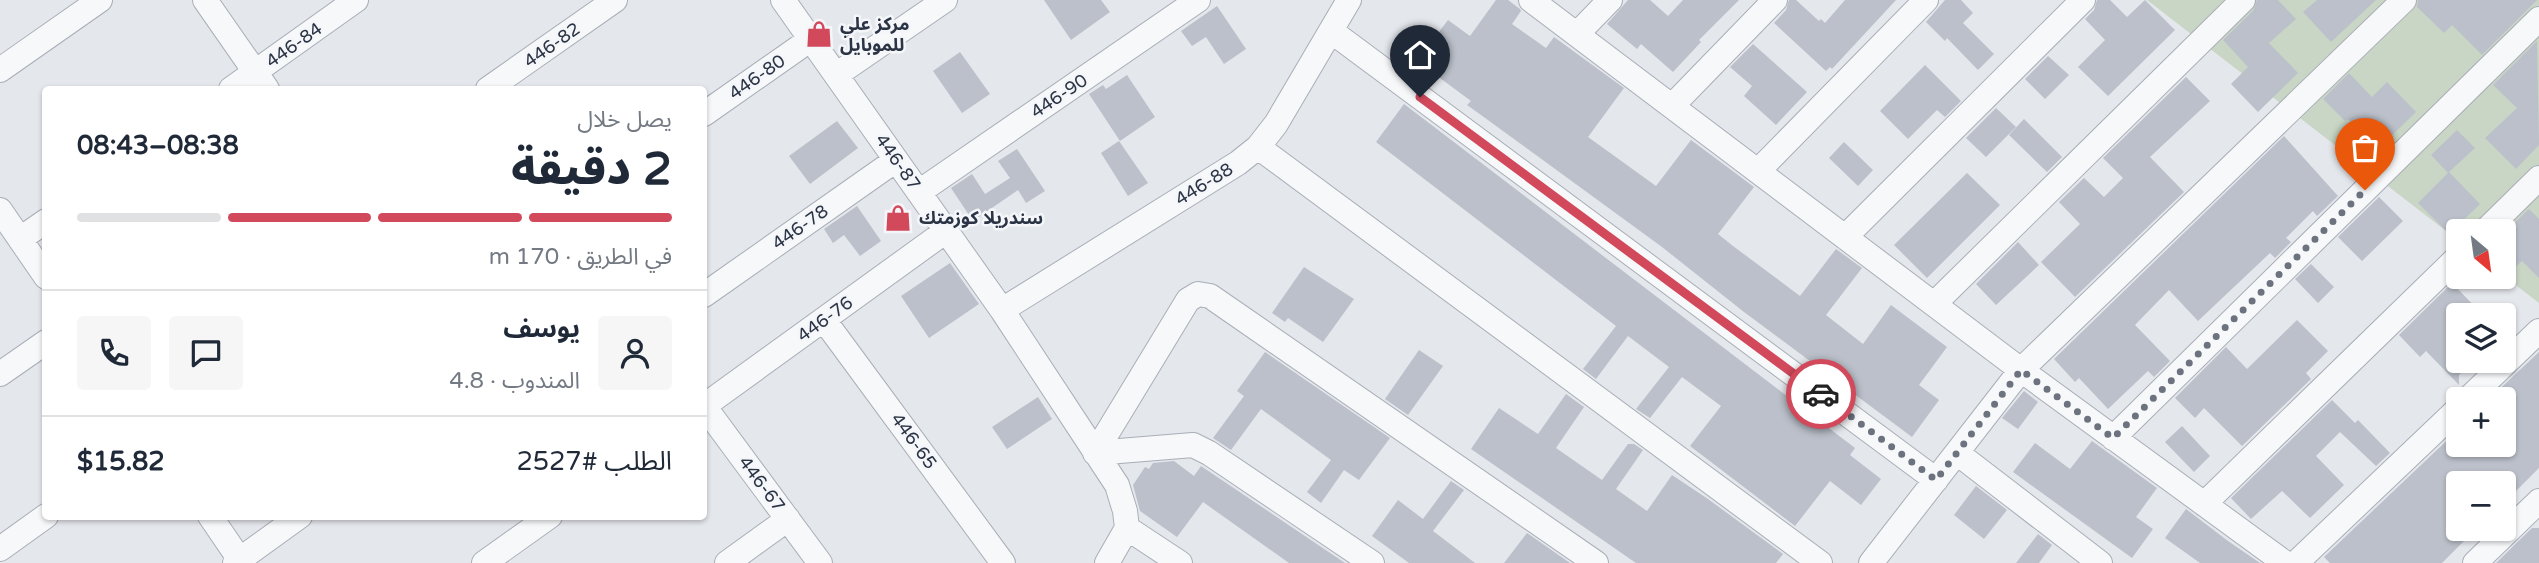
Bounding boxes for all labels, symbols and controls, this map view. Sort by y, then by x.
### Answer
place label: مركز علي للموبايل [840,13,909,56]
street label: 446-84 [262,18,326,72]
street label: 446-82 [520,18,584,72]
shop icon: مركز علي للموبايل [804,19,834,49]
pin [1390,25,1450,97]
icon: home [1401,36,1439,74]
street label: 446-80 [725,50,789,104]
street label: 446-90 [1026,69,1092,123]
text: يصل خلال [577,106,672,134]
pin [2335,118,2395,190]
icon: bag [2346,129,2384,167]
text: 08:38–08:43 [77,130,239,161]
street label: 446-87 [871,130,925,194]
text: 2 دقيقة [511,142,672,197]
street label: 446-88 [1171,158,1237,210]
street label: 446-78 [768,200,832,254]
shop icon: سندريلا كوزمتك [883,203,913,233]
place label: سندريلا كوزمتك [919,207,1043,229]
north arrow [2446,219,2516,289]
map controls [2446,219,2516,541]
text: في الطريق · 170 m [489,243,672,271]
street label: 446-76 [793,291,857,347]
button: layers [2446,303,2516,373]
text: يوسف [503,313,580,344]
button: phone [77,316,151,390]
button: chat [169,316,243,390]
button: person [598,316,672,390]
courier [1786,359,1856,429]
text: المندوب · 4.8 [449,367,580,395]
icon: car [1802,375,1840,413]
button: + [2446,387,2516,457]
street label: 446-65 [886,409,942,473]
text: $15.82 [77,446,165,477]
text: الطلب #2527 [516,446,672,477]
street label: 446-67 [734,452,790,516]
button: − [2446,471,2516,541]

